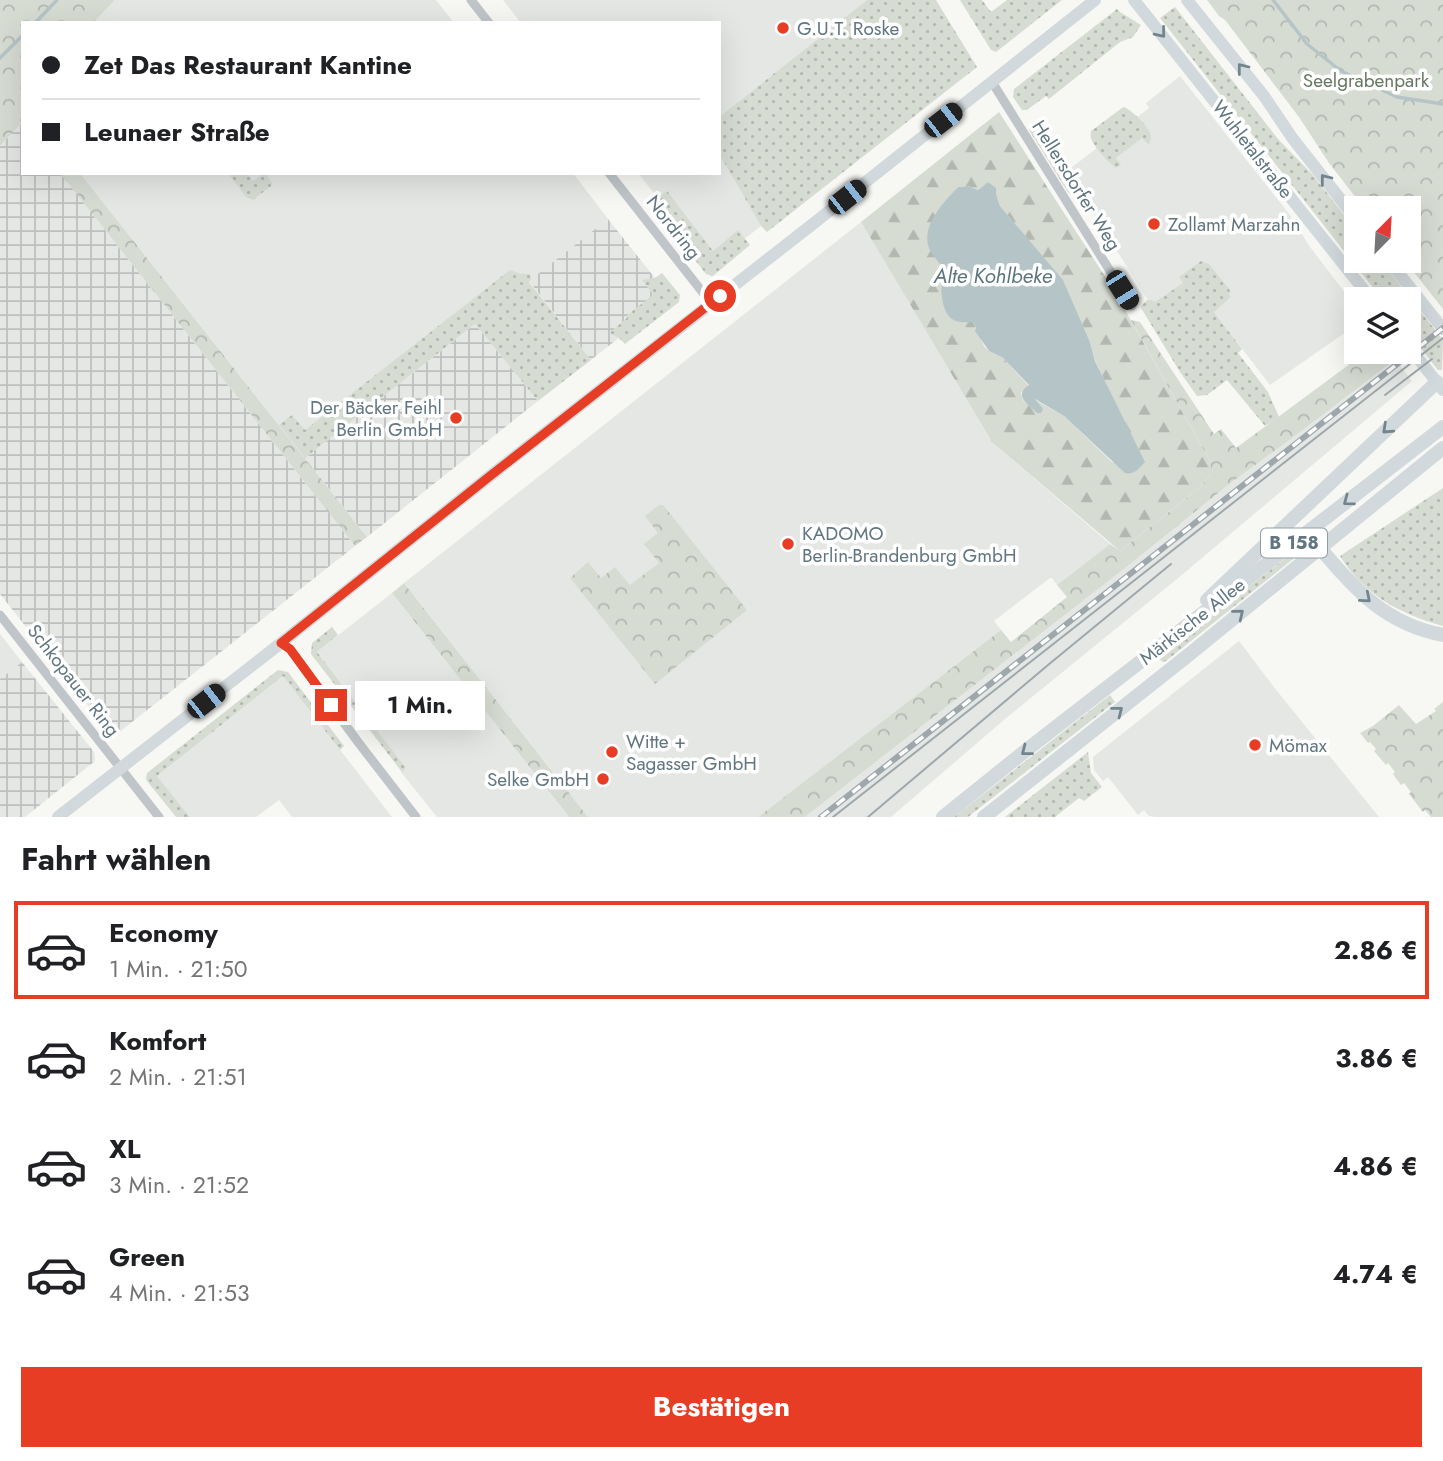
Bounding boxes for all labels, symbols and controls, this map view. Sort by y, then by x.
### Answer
place label: G.U.T. Roske [797,15,900,42]
marker: G.U.T. Roske [775,20,791,36]
one-way arrow [1153,25,1165,38]
text: Zet Das Restaurant Kantine [84,46,412,84]
one-way arrow [1238,64,1250,77]
park label: Seelgrabenpark [1303,67,1430,94]
street label: Wuhletalstraße [1206,94,1300,204]
car [920,99,967,141]
text: Leunaer Straße [84,113,270,151]
street label: Hellersdorfer Weg [1026,115,1128,256]
one-way arrow [1320,174,1333,186]
car [824,176,871,218]
street label: Nordring [640,190,707,265]
north arrow [1344,196,1421,273]
map controls [1344,196,1421,364]
place label: Zollamt Marzahn [1168,211,1301,238]
marker: Zollamt Marzahn [1146,216,1162,232]
water label: Alte Kohlbeke [933,261,1053,291]
car [1102,267,1143,313]
route start [704,280,736,312]
button: layers [1344,287,1421,364]
place label: Der Bäcker Feihl Berlin GmbH [310,394,442,443]
marker: Der Bäcker Feihl Berlin GmbH [448,410,464,426]
one-way arrow [1382,421,1395,434]
one-way arrow [1343,493,1356,506]
place label: KADOMO Berlin-Brandenburg GmbH [802,520,1017,569]
road number: B 158 [1261,528,1327,558]
marker: KADOMO Berlin-Brandenburg GmbH [780,536,796,552]
street label: Märkische Allee [1134,571,1251,671]
one-way arrow [1358,590,1371,602]
one-way arrow [1231,610,1244,622]
street label: Schkopauer Ring [21,618,126,742]
car [183,680,230,722]
callout: 1 Min. [356,680,485,730]
text: 1 Min. [387,688,453,722]
route end [315,689,347,721]
one-way arrow [1110,707,1122,720]
place label: Witte + Sagasser GmbH [626,728,757,777]
place label: Mömax [1269,732,1327,759]
marker: Mömax [1247,737,1263,753]
one-way arrow [1021,742,1033,755]
marker: Witte + Sagasser GmbH [604,744,620,760]
place label: Selke GmbH [487,766,589,793]
marker: Selke GmbH [595,771,611,787]
text: Fahrt wählen [21,836,211,882]
text: Economy [109,914,218,952]
icon: car [25,919,88,982]
text: 2.86 € [1334,931,1418,969]
text: 1 Min. · 21:50 [109,952,248,986]
text: Komfort [109,1022,206,1060]
icon: car [25,1027,88,1090]
text: 3.86 € [1335,1039,1418,1077]
text: 2 Min. · 21:51 [109,1060,247,1094]
text: XL [109,1130,141,1168]
icon: car [25,1135,88,1198]
text: 4.86 € [1333,1147,1418,1185]
text: 3 Min. · 21:52 [109,1168,249,1202]
text: Green [109,1238,185,1276]
icon: car [25,1243,88,1306]
text: 4.74 € [1333,1255,1418,1293]
text: 4 Min. · 21:53 [109,1276,249,1310]
button: Bestätigen [21,1367,1422,1447]

